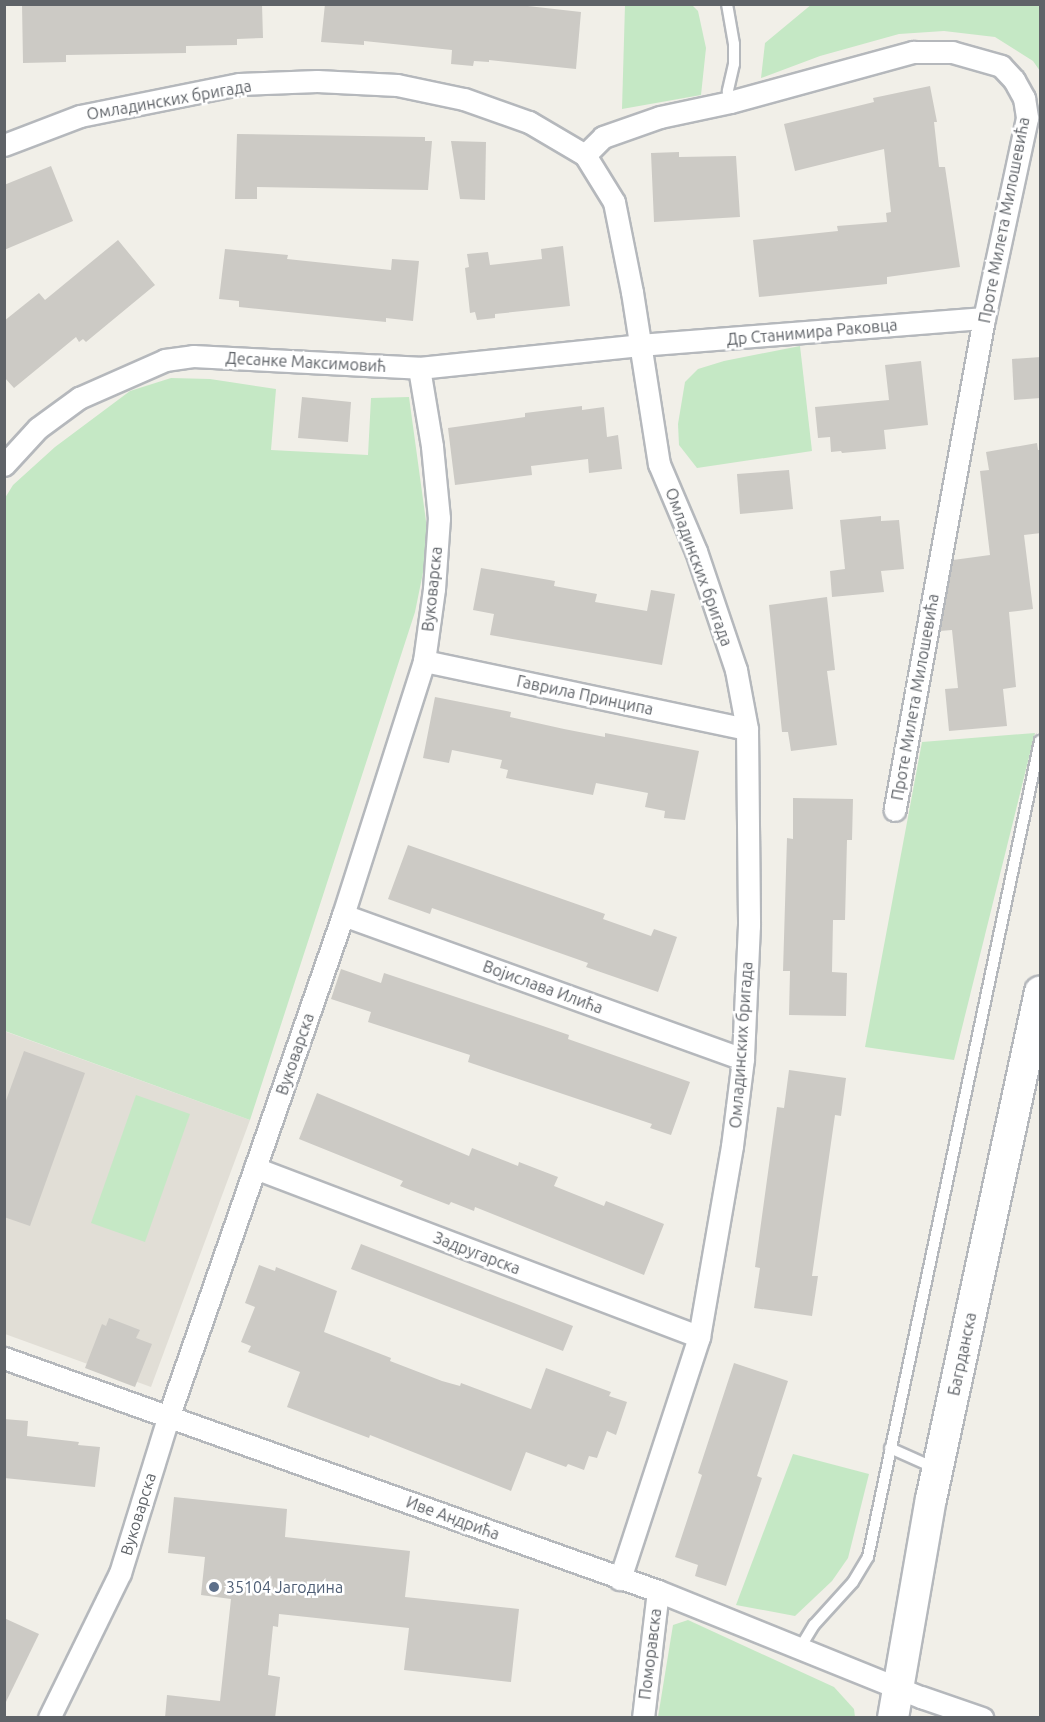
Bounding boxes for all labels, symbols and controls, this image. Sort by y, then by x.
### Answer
street label: Омладинских бригада [85,76,253,124]
street label: Проте Милета Милошевића [975,115,1033,325]
street label: Др Станимира Раковца [726,315,898,349]
street label: Десанке Максимовић [225,348,387,376]
street label: Омладинских бригада [661,485,737,649]
street label: Вуковарска [418,546,446,632]
street label: Проте Милета Милошевића [887,592,943,802]
street label: Гаврила Принципа [515,671,655,719]
street label: Војислава Илића [480,956,606,1018]
street label: Омладинских бригада [726,961,756,1129]
street label: Вуковарска [272,1010,318,1098]
street label: Задругарска [431,1228,523,1278]
street label: Багрданска [944,1311,980,1397]
street label: Вуковарска [116,1470,160,1558]
street label: Иве Андрића [404,1492,502,1544]
place label: 35104 Јагодина [226,1577,343,1597]
marker: 35104 Јагодина [207,1580,221,1594]
street label: Поморавска [635,1607,665,1701]

